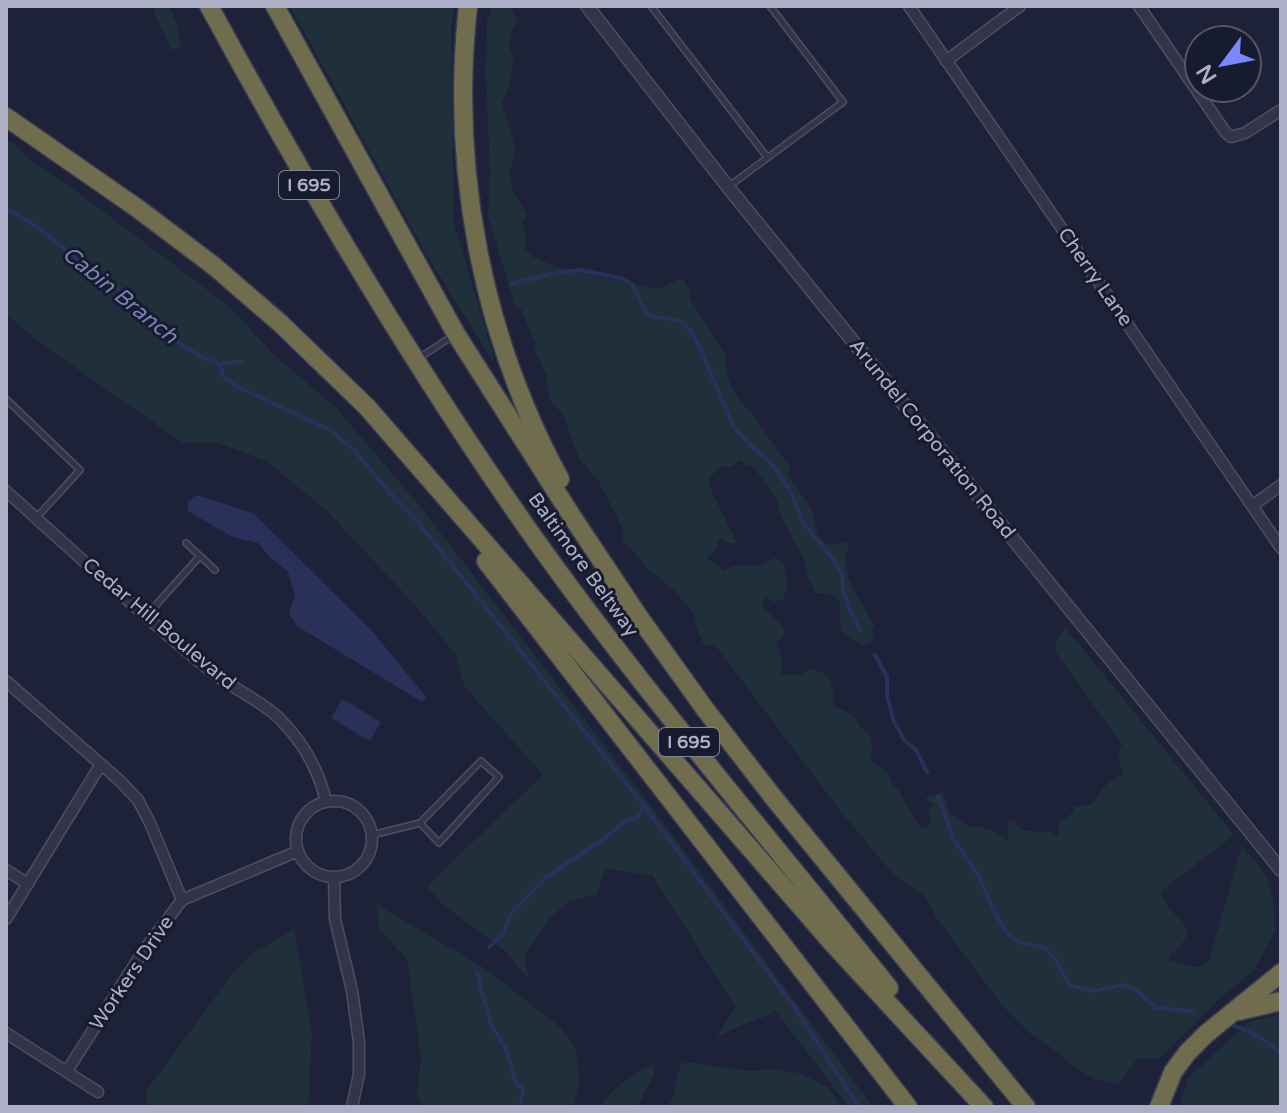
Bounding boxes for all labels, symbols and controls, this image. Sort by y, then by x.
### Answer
north arrow [1183,24,1263,104]
text: N [1191,60,1223,88]
road number: I 695 [279,171,339,199]
street label: Cherry Lane [1052,223,1138,331]
water label: Cabin Branch [57,241,183,350]
street label: Arundel Corporation Road [844,334,1020,544]
street label: Baltimore Beltway [523,488,643,642]
street label: Cedar Hill Boulevard [77,553,241,695]
road number: I 695 [659,728,719,756]
street label: Workers Drive [85,911,179,1035]

